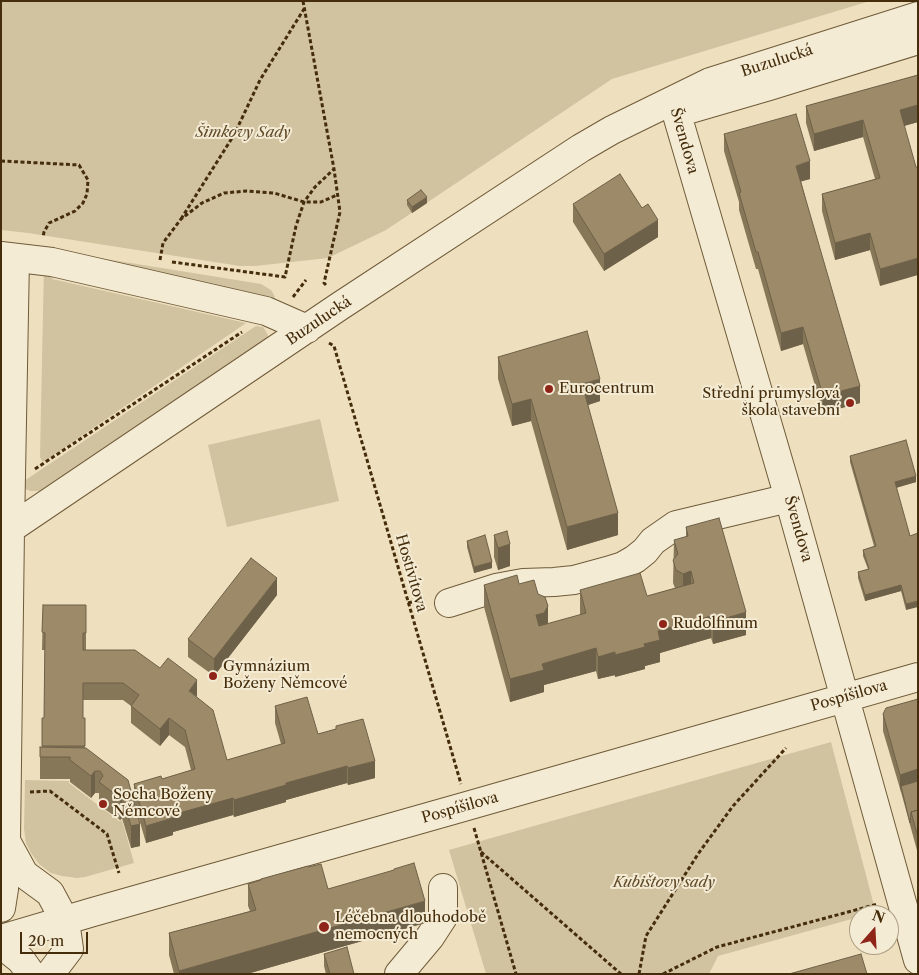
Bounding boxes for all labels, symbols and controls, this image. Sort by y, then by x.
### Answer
street label: Buzulucká [739,41,815,81]
street label: Švendova [666,106,702,176]
park label: Šimkovy Sady [195,124,291,142]
street label: Buzulucká [283,293,355,349]
place label: Eurocentrum [559,380,654,398]
marker: Eurocentrum [543,383,555,395]
place label: Střední průmyslová škola stavební [702,385,840,420]
marker: Střední průmyslová škola stavební [844,397,856,409]
street label: Švendova [780,494,816,564]
street label: Hostivítova [391,532,431,614]
place label: Rudolfinum [673,615,758,633]
marker: Rudolfinum [657,618,669,630]
place label: Gymnázium Boženy Němcové [223,658,347,693]
marker: Gymnázium Boženy Němcové [207,670,219,682]
street label: Pospíšilova [809,676,889,716]
place label: Socha Boženy Němcové [113,786,214,821]
street label: Pospíšilova [420,788,500,828]
marker: Socha Boženy Němcové [97,798,109,810]
park label: Kubištovy sady [613,874,715,892]
north arrow [849,905,899,955]
text: N [870,906,887,927]
place label: Léčebna dlouhodobě nemocných [335,909,486,944]
marker: Léčebna dlouhodobě nemocných [317,920,331,934]
scale bar [22,922,90,954]
text: 20 m [28,931,64,950]

